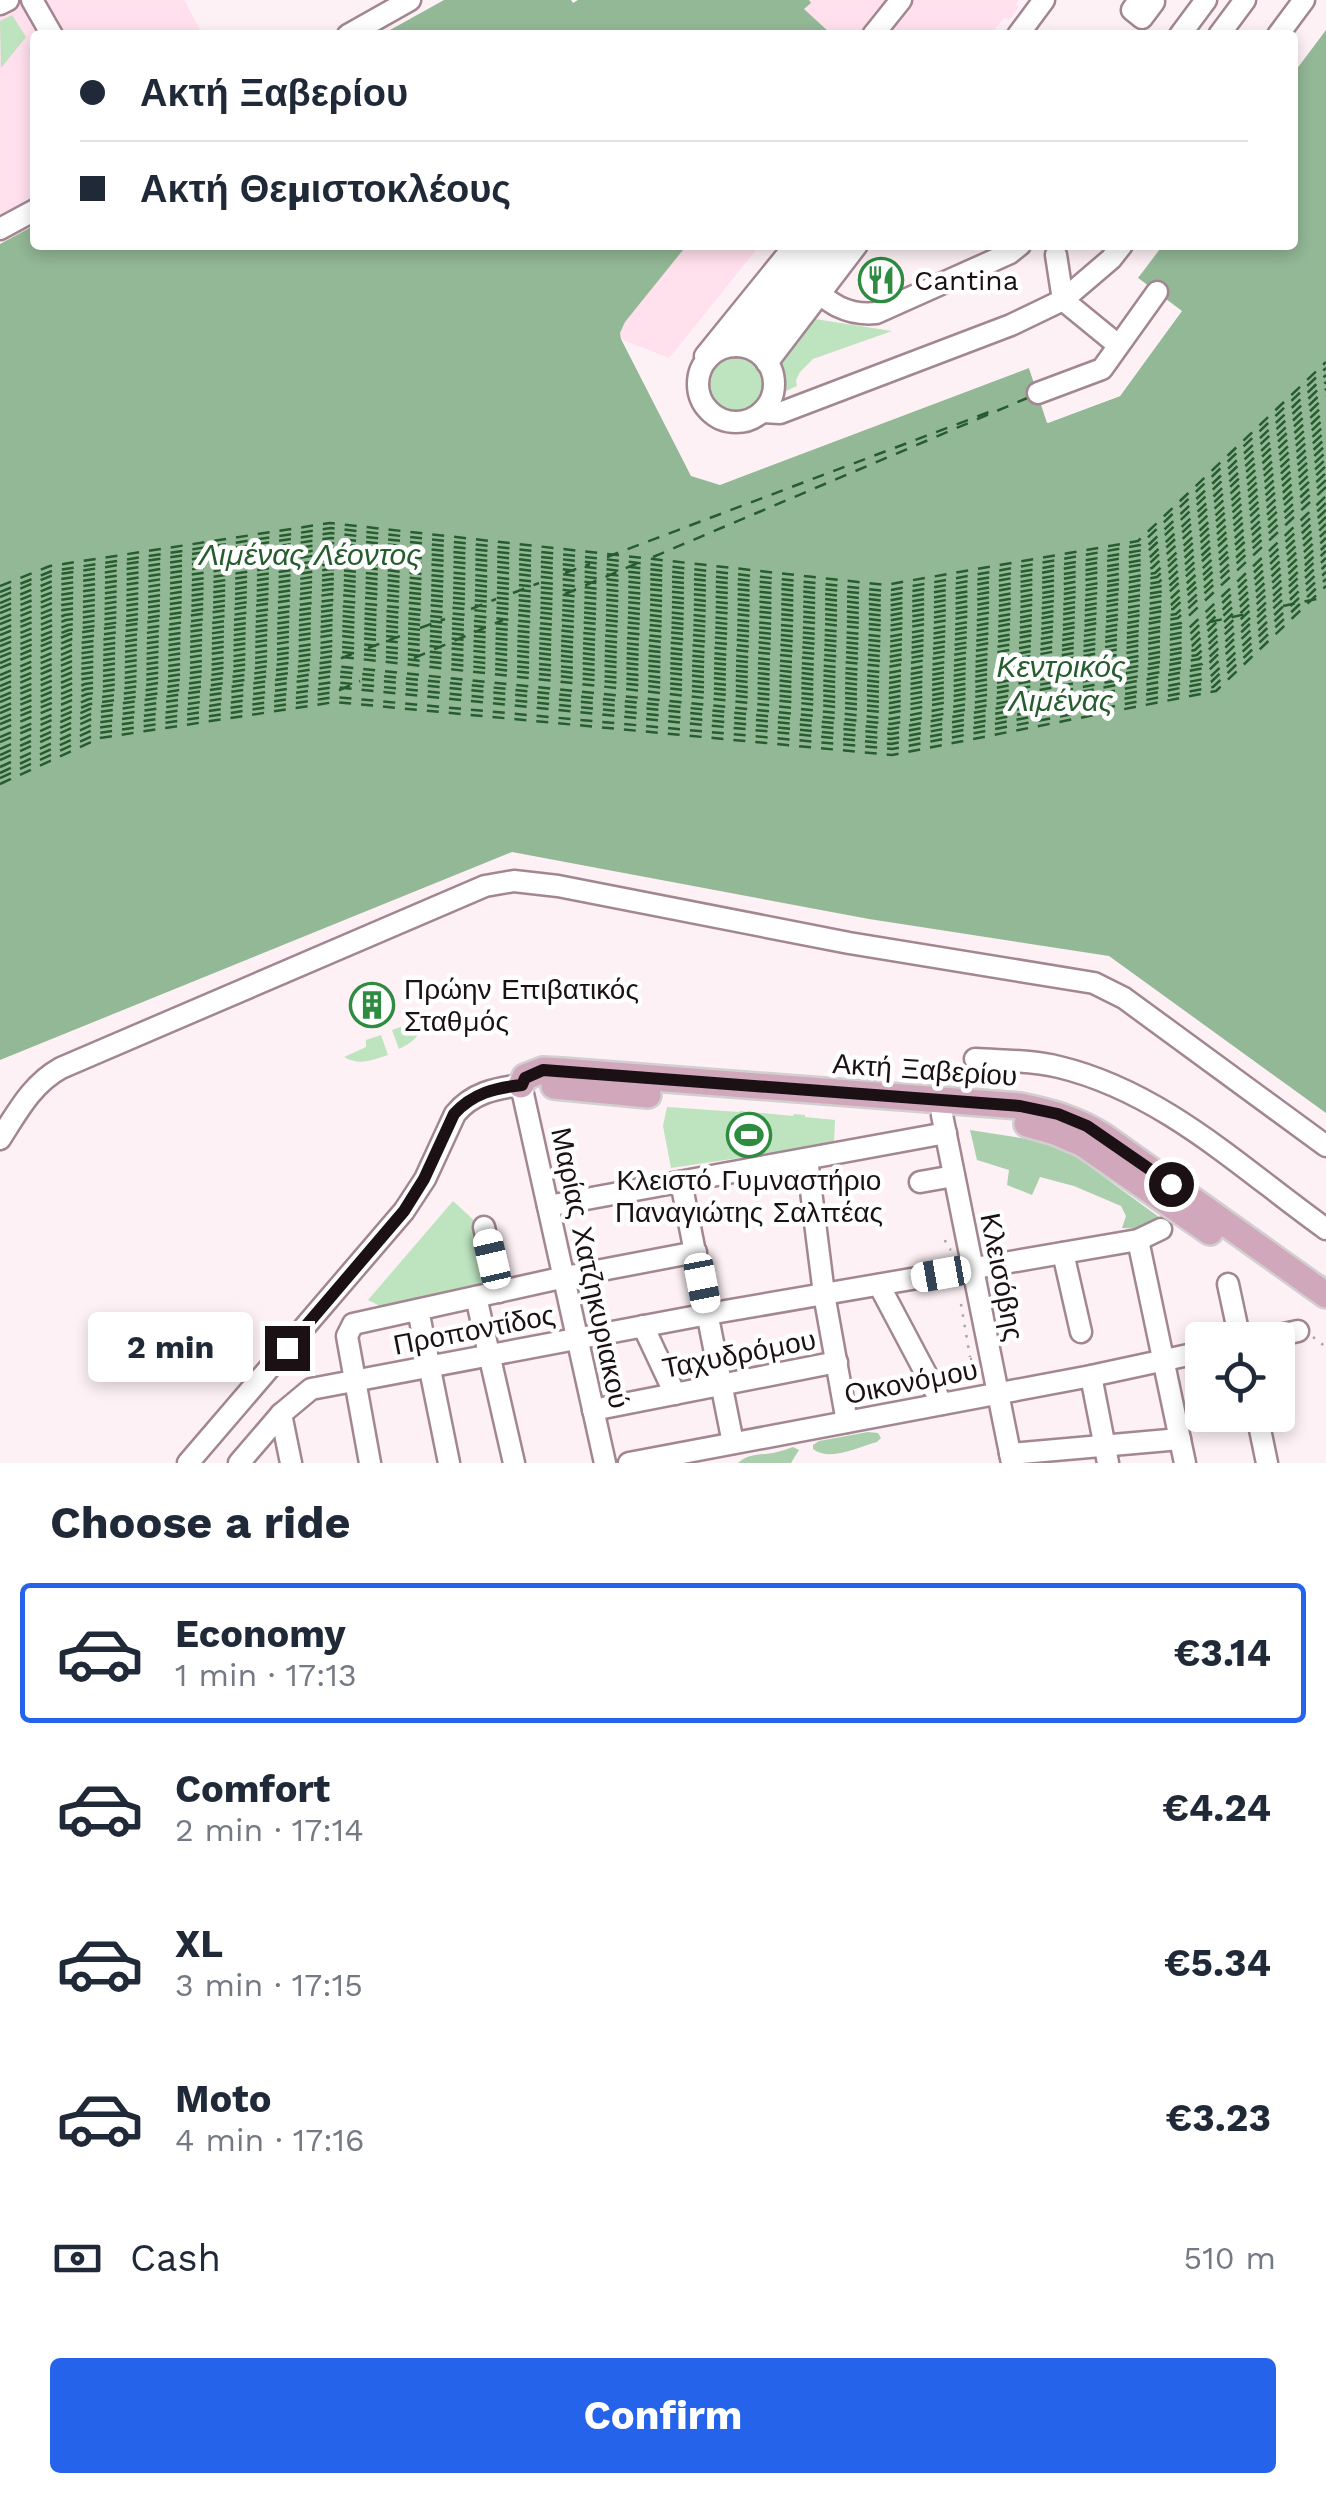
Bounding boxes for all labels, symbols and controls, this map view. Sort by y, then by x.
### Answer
text: Ακτή Ξαβερίου [140,71,408,115]
text: Ακτή Θεμιστοκλέους [140,167,511,211]
restaurant icon: Cantina [858,257,904,303]
place label: Cantina [914,264,1019,297]
water label: Λιμένας Λέοντος [197,537,421,572]
water label: Κεντρικός Λιμένας [996,649,1126,718]
place label: Πρώην Επιβατικός Σταθμός [404,973,639,1038]
building icon: Πρώην Επιβατικός Σταθμός [349,982,395,1028]
street label: Ακτή Ξαβερίου [832,1047,1018,1093]
sports icon: Κλειστό Γυμναστήριο Παναγιώτης Σαλπέας [726,1112,772,1158]
street label: Μαρίας Χατζηκυριακού [544,1125,636,1411]
route start [1149,1162,1194,1207]
place label: Κλειστό Γυμναστήριο Παναγιώτης Σαλπέας [615,1164,883,1229]
street label: Κλεισόβης [973,1210,1031,1344]
car [471,1226,513,1292]
car [682,1251,722,1315]
car [909,1254,973,1294]
street label: Προποντίδος [390,1298,558,1362]
callout: 2 min [87,1313,252,1383]
map controls [1185,1322,1295,1432]
button: locate [1185,1322,1295,1432]
street label: Ταχυδρόμου [659,1323,819,1385]
route end [265,1326,310,1371]
text: 2 min [127,1328,214,1366]
street label: Οικονόμου [842,1353,980,1411]
text: Choose a ride [50,1496,350,1549]
icon: car [55,1608,145,1698]
text: Economy [175,1612,346,1656]
text: €3.14 [1174,1631,1271,1675]
text: 1 min · 17:13 [175,1656,357,1694]
icon: car [55,1763,145,1853]
text: Comfort [175,1767,330,1811]
text: €4.24 [1162,1786,1271,1830]
text: 2 min · 17:14 [175,1811,364,1849]
icon: car [55,1918,145,2008]
text: XL [175,1922,223,1966]
text: €5.34 [1164,1941,1271,1985]
text: 3 min · 17:15 [175,1966,363,2004]
icon: car [55,2073,145,2163]
text: Moto [175,2077,271,2121]
text: €3.23 [1166,2096,1271,2140]
text: 4 min · 17:16 [175,2121,365,2159]
icon: cash [50,2231,105,2286]
text: Cash [130,2236,221,2280]
text: 510 m [1184,2239,1276,2277]
button: Confirm [50,2358,1276,2473]

